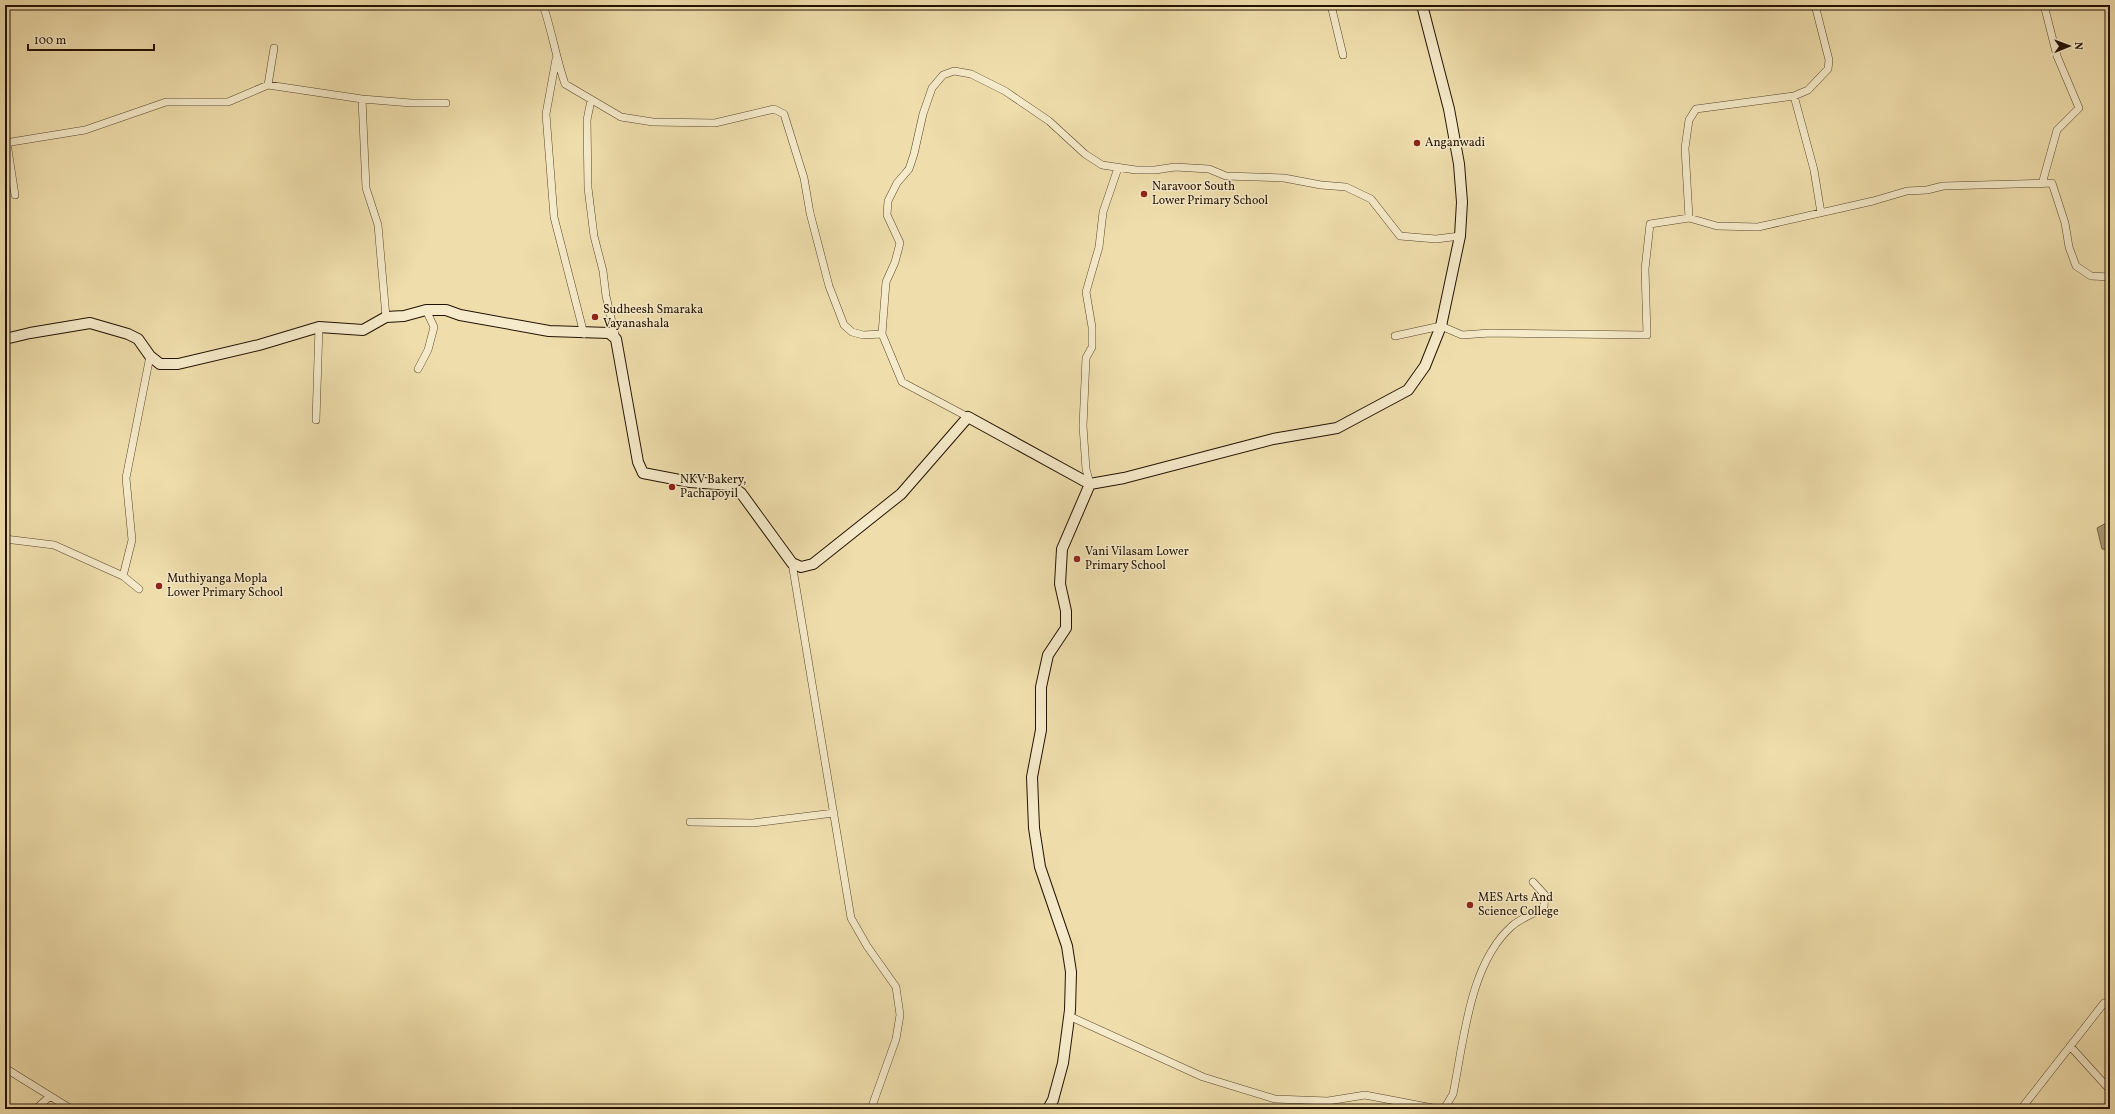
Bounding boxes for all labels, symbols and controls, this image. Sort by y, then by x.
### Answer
scale bar [28,26,154,52]
north arrow [2049,26,2089,66]
text: 100 m [34,33,67,49]
text: N [2070,42,2085,50]
place label: Anganwadi [1425,135,1485,151]
marker: Anganwadi [1412,138,1422,148]
place label: Naravoor South Lower Primary School [1152,179,1269,209]
marker: Naravoor South Lower Primary School [1139,189,1149,199]
place label: Sudheesh Smaraka Vayanashala [603,302,703,332]
marker: Sudheesh Smaraka Vayanashala [590,312,600,322]
place label: NKV Bakery, Pachapoyil [680,472,746,502]
marker: NKV Bakery, Pachapoyil [667,482,677,492]
place label: Vani Vilasam Lower Primary School [1085,544,1189,574]
marker: Vani Vilasam Lower Primary School [1072,554,1082,564]
place label: Muthiyanga Mopla Lower Primary School [167,571,284,601]
marker: Muthiyanga Mopla Lower Primary School [154,581,164,591]
place label: MES Arts And Science College [1478,890,1559,920]
marker: MES Arts And Science College [1465,900,1475,910]

